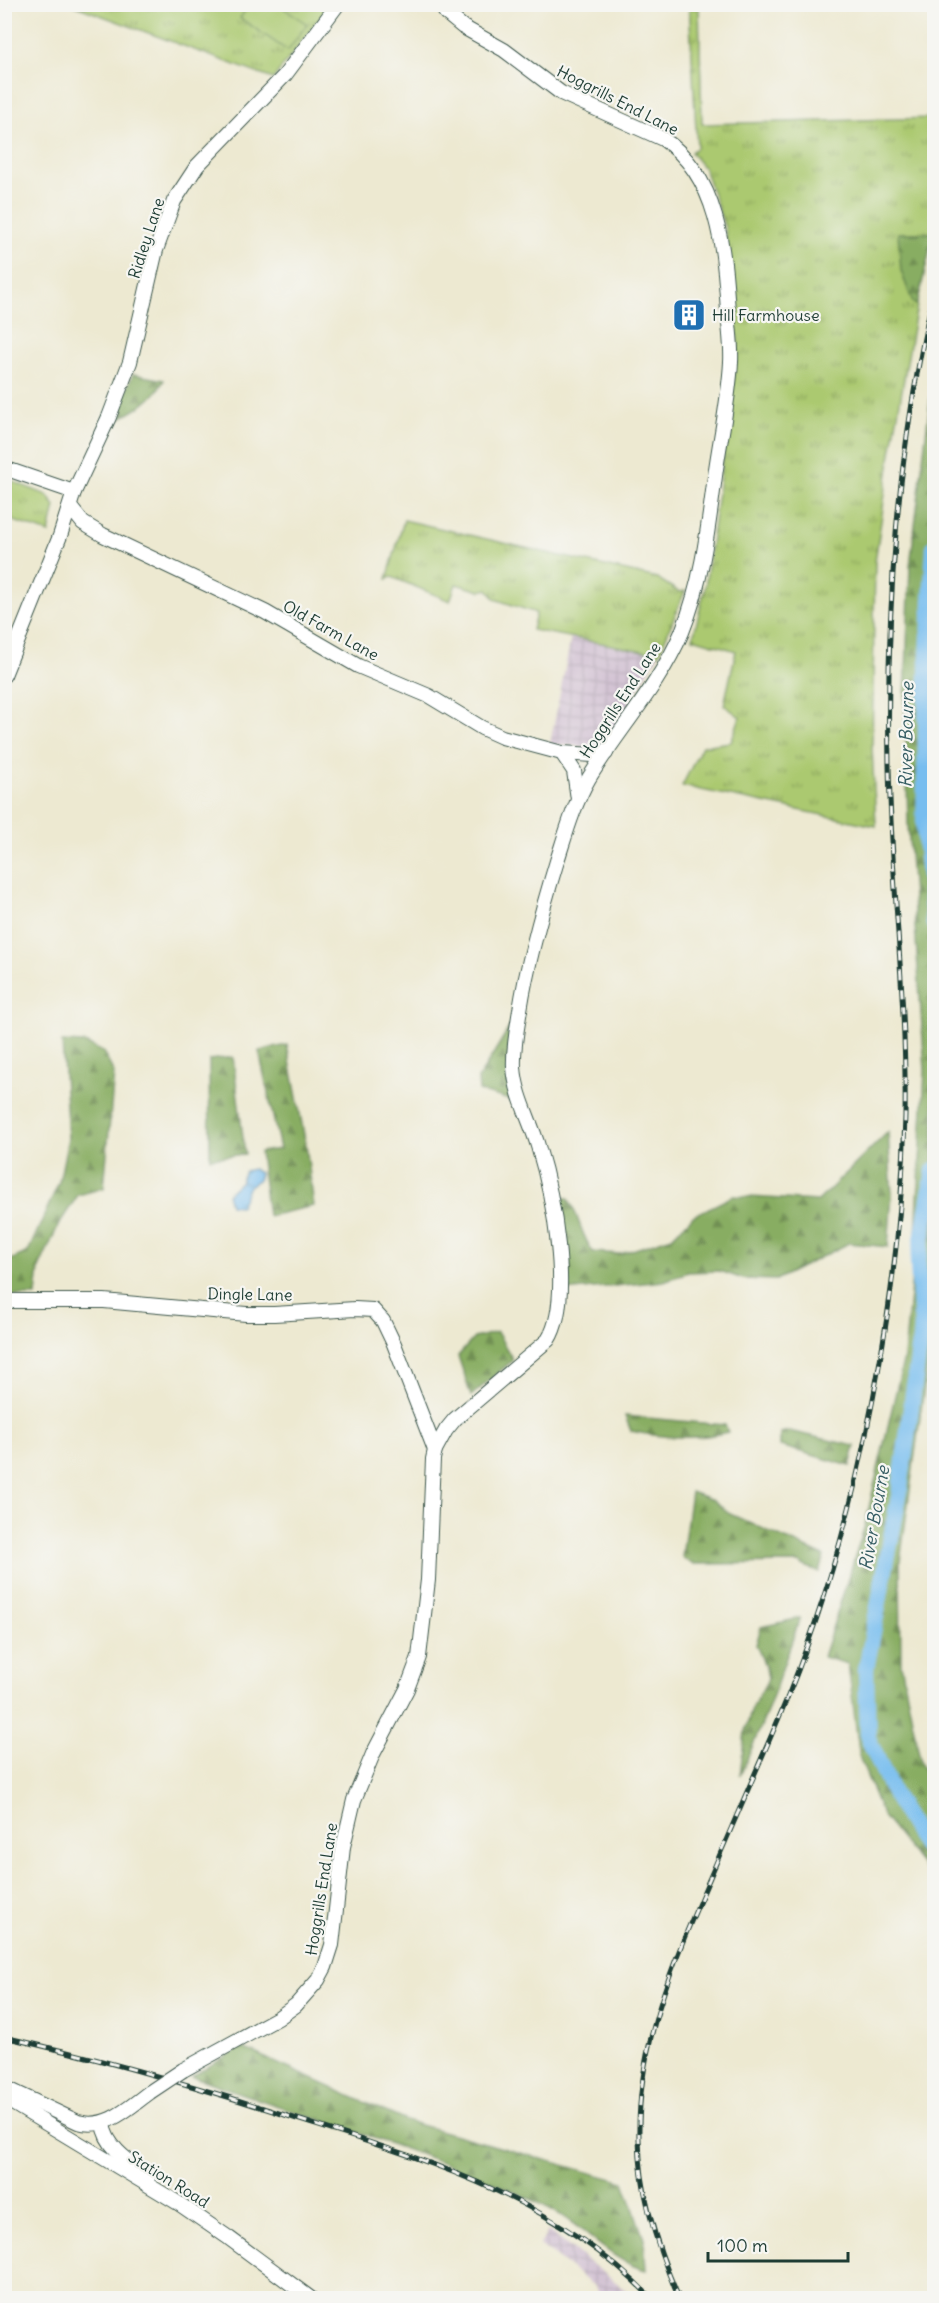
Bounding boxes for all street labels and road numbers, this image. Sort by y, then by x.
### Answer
street label: Hoggrills End Lane [554,61,682,139]
street label: Ridley Lane [124,195,168,281]
street label: Old Farm Lane [280,595,382,665]
street label: Hoggrills End Lane [575,638,665,762]
street label: Dingle Lane [207,1283,293,1305]
street label: Hoggrills End Lane [301,1821,341,1957]
street label: Station Road [125,2146,213,2212]

